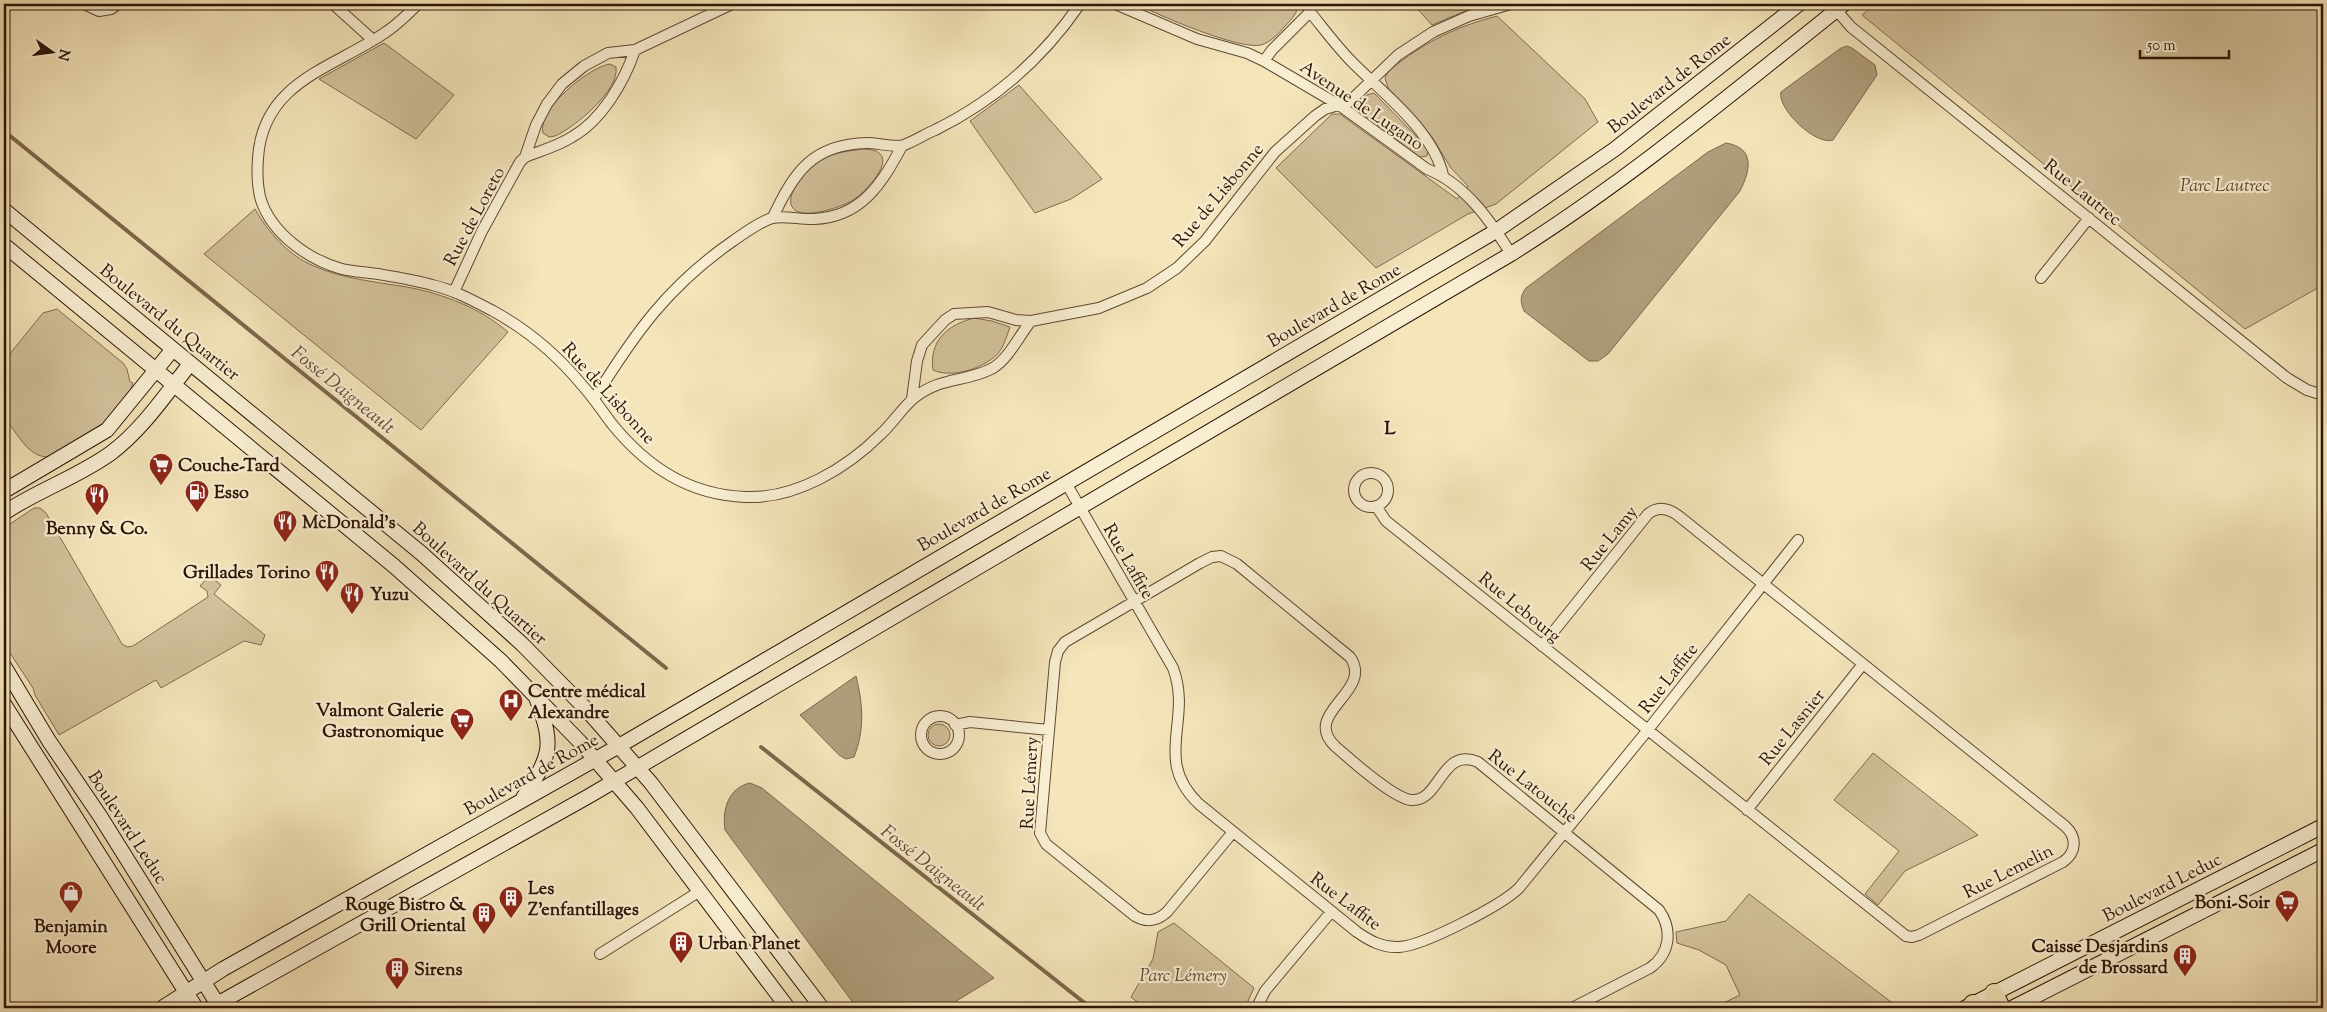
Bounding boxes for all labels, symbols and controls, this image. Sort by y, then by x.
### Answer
north arrow [28,28,78,78]
street label: Boulevard de Rome [1603,28,1737,141]
scale bar [2140,28,2228,60]
text: 50 m [2146,36,2176,57]
text: N [52,47,74,63]
street label: Avenue de Lugano [1294,55,1428,158]
street label: Rue de Lisbonne [1168,138,1271,254]
street label: Rue Lautrec [2037,154,2126,233]
street label: Rue de Loreto [439,163,513,271]
park label: Parc Lautrec [2180,174,2270,200]
street label: Boulevard de Rome [1263,258,1407,356]
street label: Boulevard du Quartier [93,259,245,388]
street label: Rue de Lisbonne [555,338,660,451]
water label: Fossé Daigneault [284,340,401,442]
district label: L [1384,416,1396,443]
supermarket icon: Couche-Tard [148,452,174,486]
place label: Couche-Tard [178,454,280,480]
street label: Boulevard de Rome [913,462,1057,560]
fuel station icon: Esso [184,479,210,513]
place label: Esso [214,481,249,507]
restaurant icon: Benny & Co. [84,482,110,516]
street label: Rue Lamy [1576,501,1645,578]
restaurant icon: McDonald's [272,509,298,543]
place label: McDonald's [302,511,396,537]
place label: Benny & Co. [46,517,148,543]
street label: Boulevard du Quartier [405,517,552,652]
street label: Rue Laffite [1095,519,1159,605]
restaurant icon: Grillades Torino [314,559,340,593]
place label: Grillades Torino [183,561,310,587]
street label: Rue Lebourg [1472,567,1566,650]
restaurant icon: Yuzu [339,581,365,615]
place label: Yuzu [370,583,410,609]
street label: Rue Laffite [1634,638,1705,720]
place label: Centre médical Alexandre [528,680,647,727]
street label: Rue Lasnier [1754,684,1833,772]
hospital icon: Centre médical Alexandre [498,688,524,722]
place label: Valmont Galerie Gastronomique [316,699,445,746]
supermarket icon: Valmont Galerie Gastronomique [449,707,475,741]
street label: Boulevard de Rome [460,728,604,824]
street label: Rue Lémery [1016,736,1046,830]
street label: Rue Latouche [1482,744,1582,831]
street label: Boulevard Leduc [80,766,173,890]
water label: Fossé Daigneault [874,819,991,919]
street label: Rue Lemelin [1959,839,2059,907]
street label: Boulevard Leduc [2099,848,2227,930]
street label: Rue Laffite [1304,867,1386,938]
place label: Les Z'enfantillages [528,877,639,924]
shop icon: Benjamin Moore [58,880,84,914]
building icon: Les Z'enfantillages [498,885,524,919]
supermarket icon: Boni-Soir [2274,889,2300,923]
place label: Boni-Soir [2195,891,2270,917]
place label: Rouge Bistro & Grill Oriental [345,893,467,940]
building icon: Rouge Bistro & Grill Oriental [471,901,497,935]
place label: Benjamin Moore [34,915,108,962]
building icon: Urban Planet [668,930,694,964]
place label: Urban Planet [698,932,801,958]
place label: Caisse Desjardins de Brossard [2031,935,2169,982]
building icon: Caisse Desjardins de Brossard [2172,943,2198,977]
building icon: Sirens [384,956,410,990]
place label: Sirens [414,958,463,984]
park label: Parc Lémery [1139,964,1227,990]

